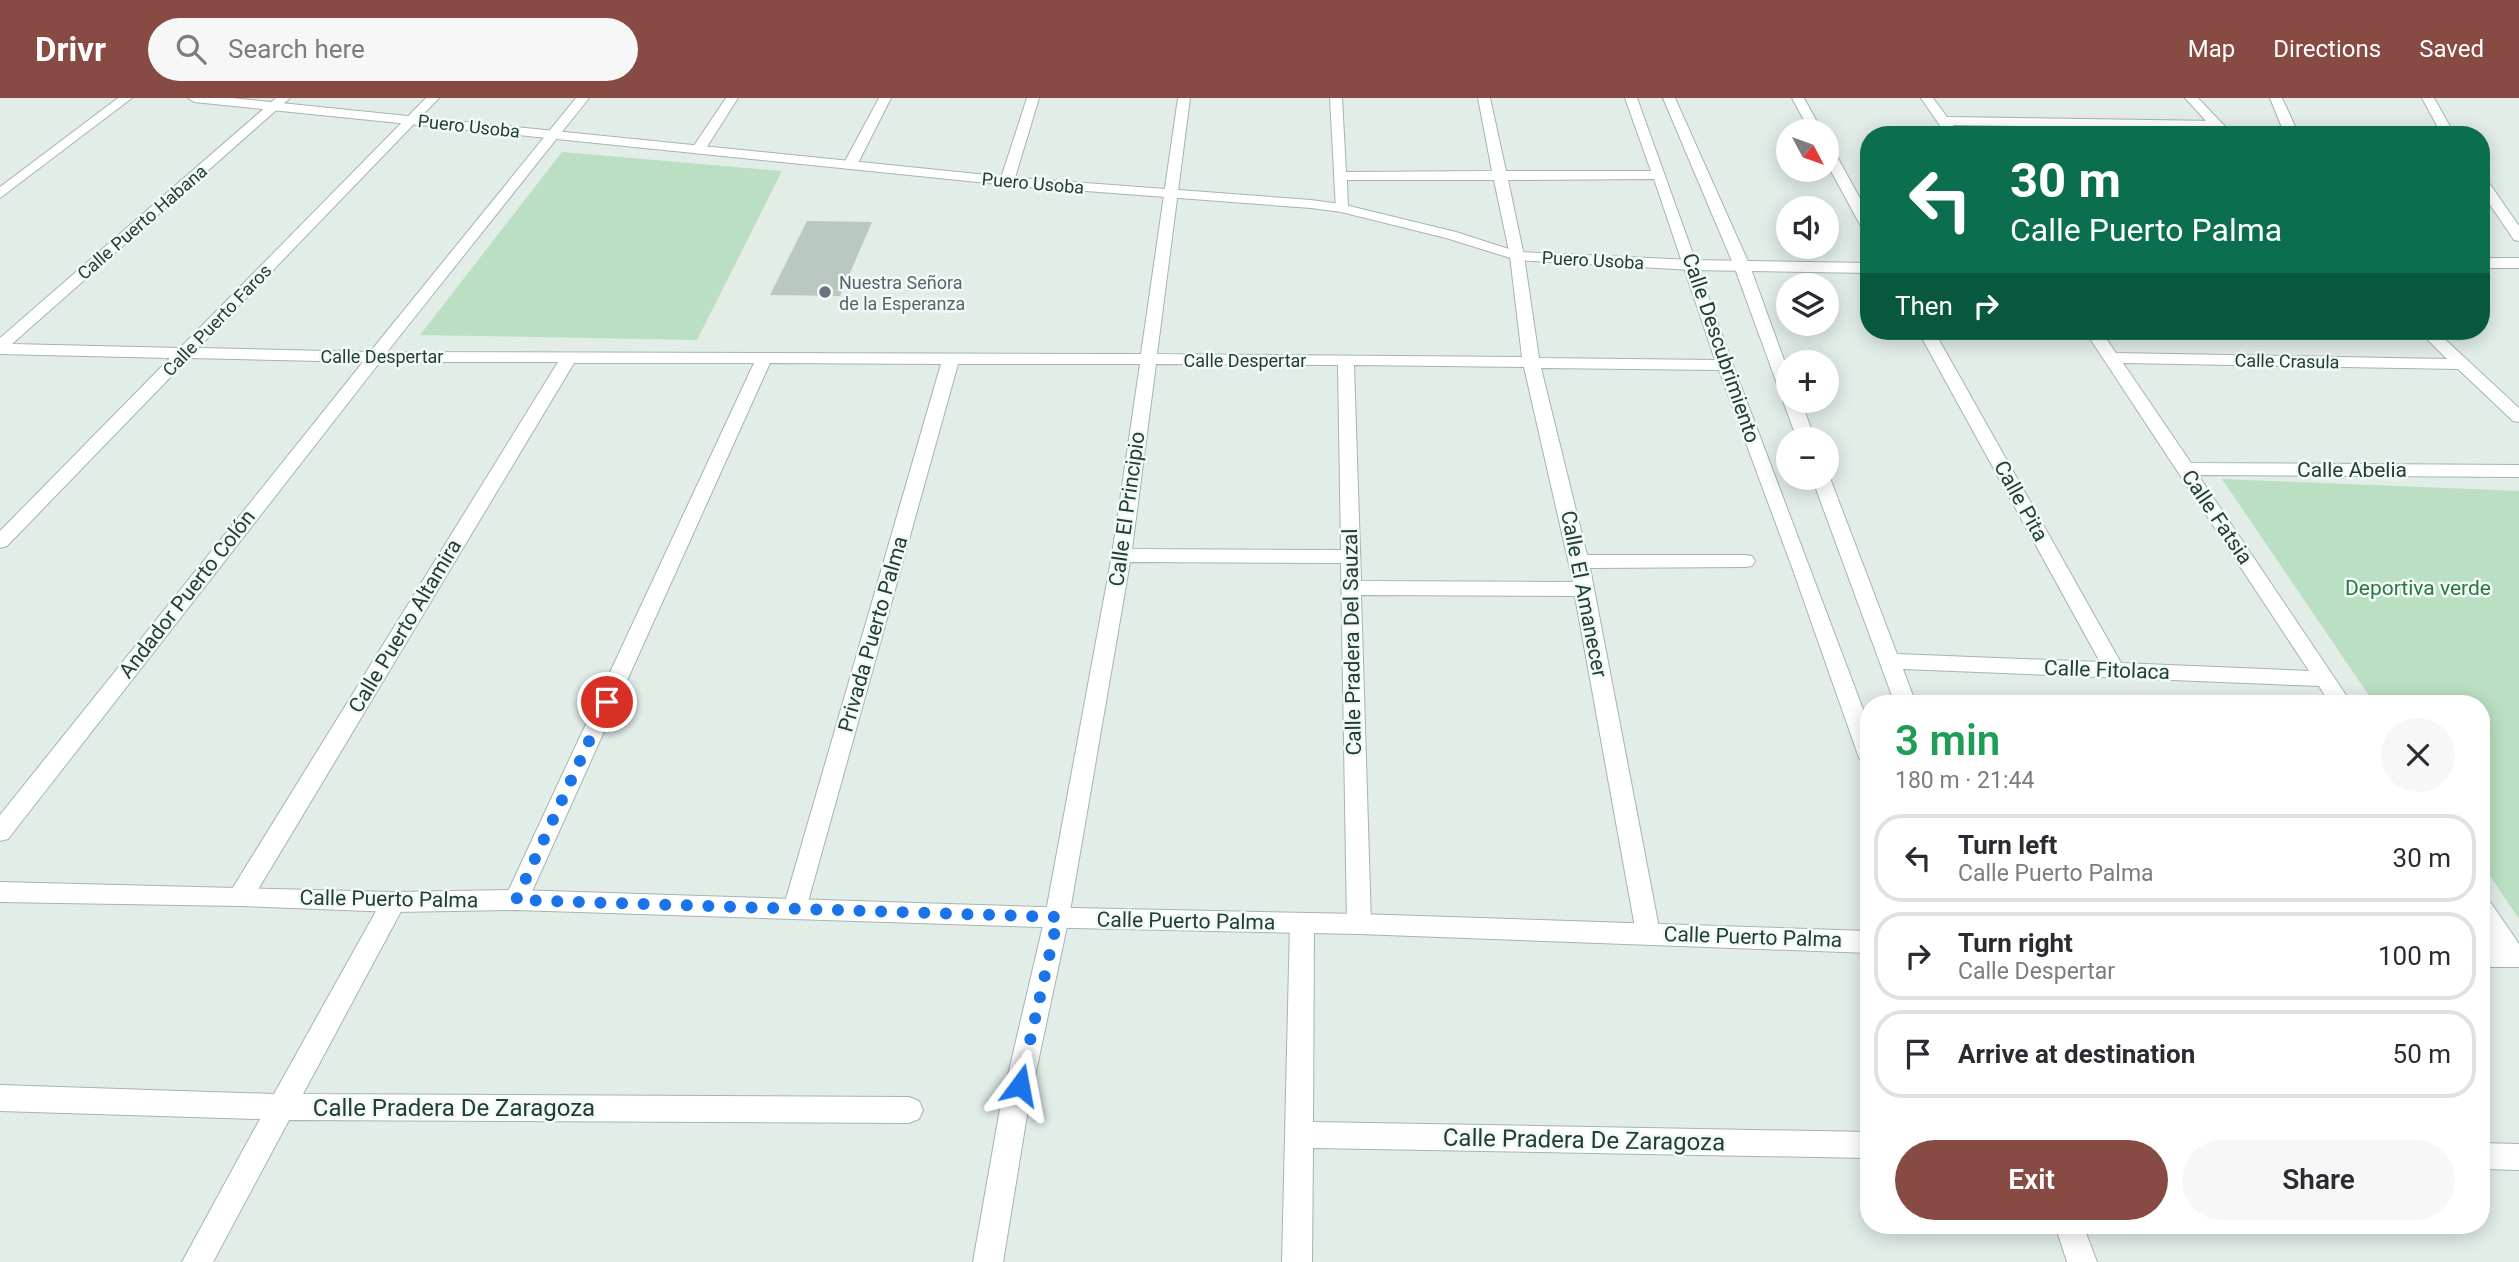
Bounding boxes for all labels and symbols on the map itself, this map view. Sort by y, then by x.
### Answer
street label: Puero Usoba [417,110,521,142]
north arrow [1776,119,1839,182]
street label: Calle Puerto Habana [73,160,211,284]
street label: Puero Usoba [981,168,1085,198]
street label: Puero Usoba [1541,247,1645,273]
street label: Calle Descubrimiento [1677,250,1765,446]
street label: Calle Puerto Faros [158,260,276,380]
place label: Nuestra Señora de la Esperanza [839,272,965,314]
marker: Nuestra Señora de la Esperanza [817,284,833,300]
street label: Calle Despertar [321,346,443,367]
street label: Calle Despertar [1184,350,1306,371]
street label: Calle Crasula [2234,350,2340,372]
street label: Calle El Principio [1104,430,1150,588]
street label: Calle Pita [1989,457,2053,545]
street label: Calle Abelia [2297,458,2407,482]
street label: Calle Fatsia [2177,465,2257,569]
street label: Andador Puerto Colón [114,505,260,683]
street label: Calle El Amanecer [1556,509,1612,679]
street label: Calle Pradera Del Sauzal [1338,528,1366,756]
street label: Privada Puerto Palma [834,533,912,735]
street label: Calle Puerto Altamira [344,535,466,717]
park label: Deportiva verde [2345,576,2491,600]
street label: Calle Fitolaca [2044,656,2170,684]
pin [577,672,637,732]
street label: Calle Puerto Palma [300,885,478,913]
street label: Calle Puerto Palma [1097,907,1275,935]
street label: Calle Puerto Palma [1663,922,1843,952]
position arrow [983,1048,1057,1122]
street label: Calle Pradera De Zaragoza [313,1094,595,1122]
street label: Calle Pradera De Zaragoza [1443,1124,1725,1156]

